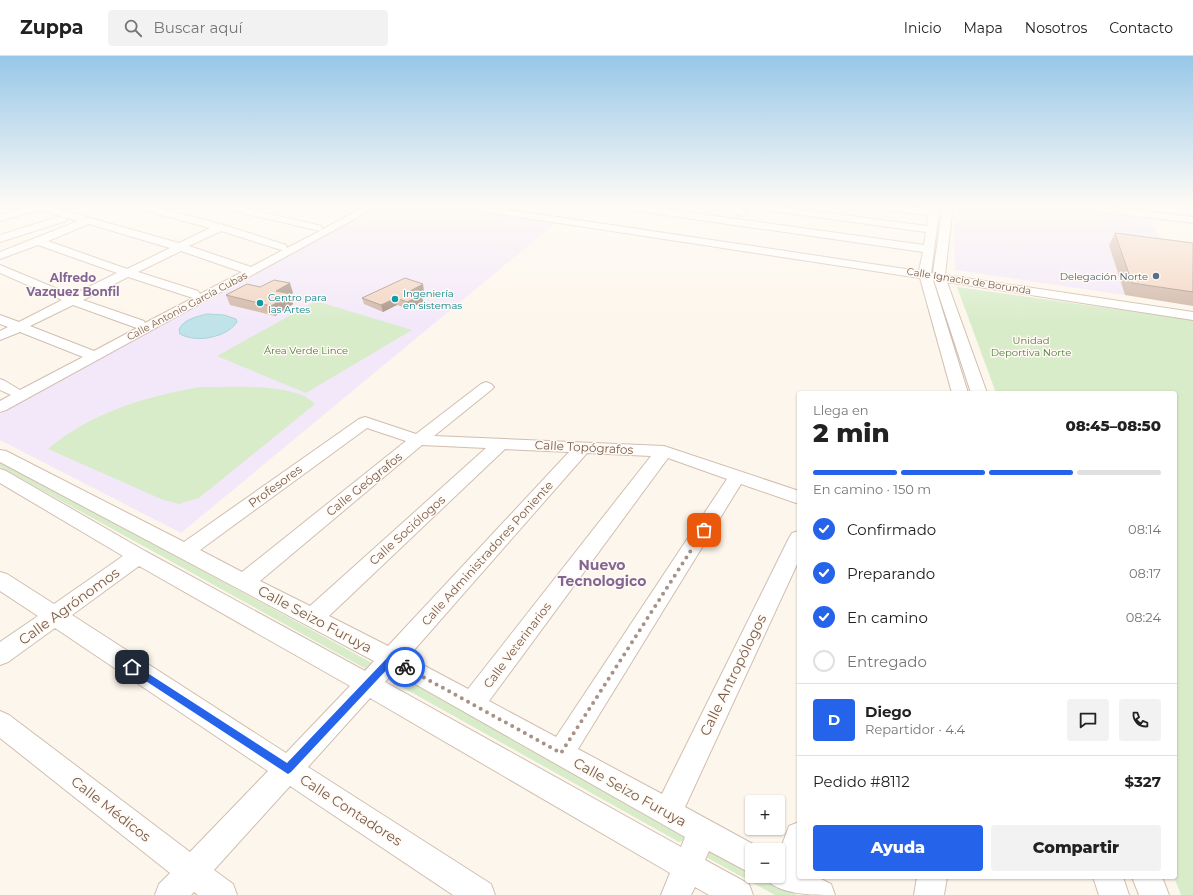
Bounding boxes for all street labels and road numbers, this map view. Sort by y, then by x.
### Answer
street label: Calle Ignacio de Borunda [906,265,1032,297]
street label: Calle Antonio García Cubas [124,269,250,343]
street label: Calle Topógrafos [534,437,634,457]
street label: Calle Geógrafos [323,449,405,519]
street label: Profesores [245,461,305,511]
street label: Calle Administradores Poniente [418,478,556,628]
street label: Calle Sociólogos [366,492,448,568]
street label: Calle Agrónomos [15,563,123,649]
street label: Calle Seizo Furuya [255,581,375,657]
street label: Calle Veterinarios [480,599,554,691]
street label: Calle Antropólogos [696,611,770,739]
street label: Calle Seizo Furuya [570,753,690,831]
street label: Calle Contadores [297,770,406,850]
street label: Calle Médicos [68,772,155,846]

